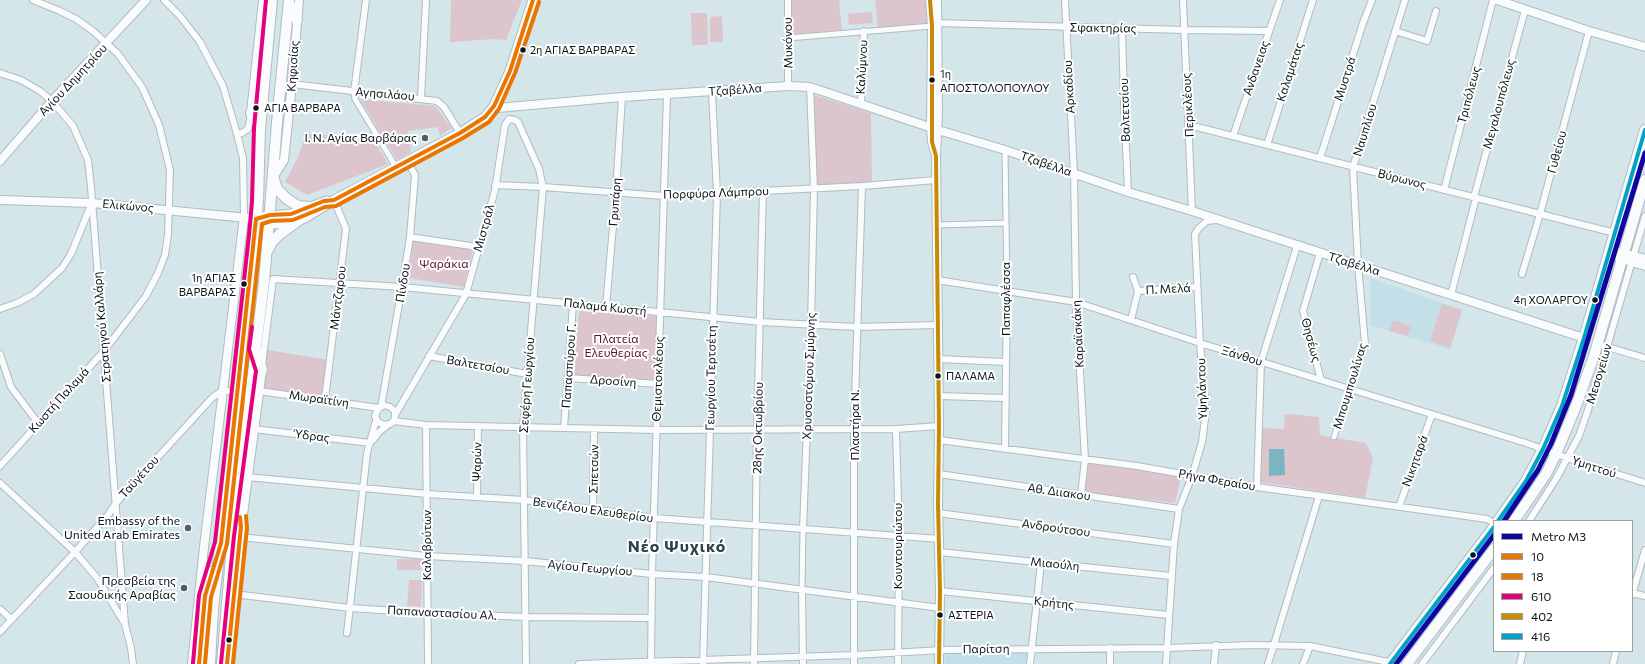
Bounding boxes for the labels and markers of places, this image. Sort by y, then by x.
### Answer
place label: 2η ΑΓΙΑΣ ΒΑΡΒΑΡΑΣ [530,43,635,57]
marker: 2η ΑΓΙΑΣ ΒΑΡΒΑΡΑΣ [518,45,528,55]
place label: 1η ΑΠΟΣΤΟΛΟΠΟΥΛΟΥ [940,67,1049,93]
marker: 1η ΑΠΟΣΤΟΛΟΠΟΥΛΟΥ [927,75,937,85]
place label: ΑΓΙΑ ΒΑΡΒΑΡΑ [264,101,341,115]
marker: ΑΓΙΑ ΒΑΡΒΑΡΑ [251,103,261,113]
place label: Ι. Ν. Αγίας Βαρβάρας [304,131,417,145]
marker: Ι. Ν. Αγίας Βαρβάρας [420,133,430,143]
place label: 1η ΑΓΙΑΣ ΒΑΡΒΑΡΑΣ [179,271,236,297]
marker: 1η ΑΓΙΑΣ ΒΑΡΒΑΡΑΣ [239,279,249,289]
place label: 4η ΧΟΛΑΡΓΟΥ [1514,293,1588,307]
marker: 4η ΧΟΛΑΡΓΟΥ [1590,295,1600,305]
place label: ΠΑΛΑΜΑ [946,369,995,383]
marker: ΠΑΛΑΜΑ [933,371,943,381]
place label: Embassy of the United Arab Emirates [64,514,180,542]
marker: Embassy of the United Arab Emirates [183,523,193,533]
unlabelled marker [1468,550,1478,560]
place label: Πρεσβεία της Σαουδικής Αραβίας [68,574,176,602]
marker: Πρεσβεία της Σαουδικής Αραβίας [179,583,189,593]
place label: ΑΣΤΕΡΙΑ [948,608,994,622]
marker: ΑΣΤΕΡΙΑ [935,610,945,620]
unlabelled marker [224,635,234,645]

